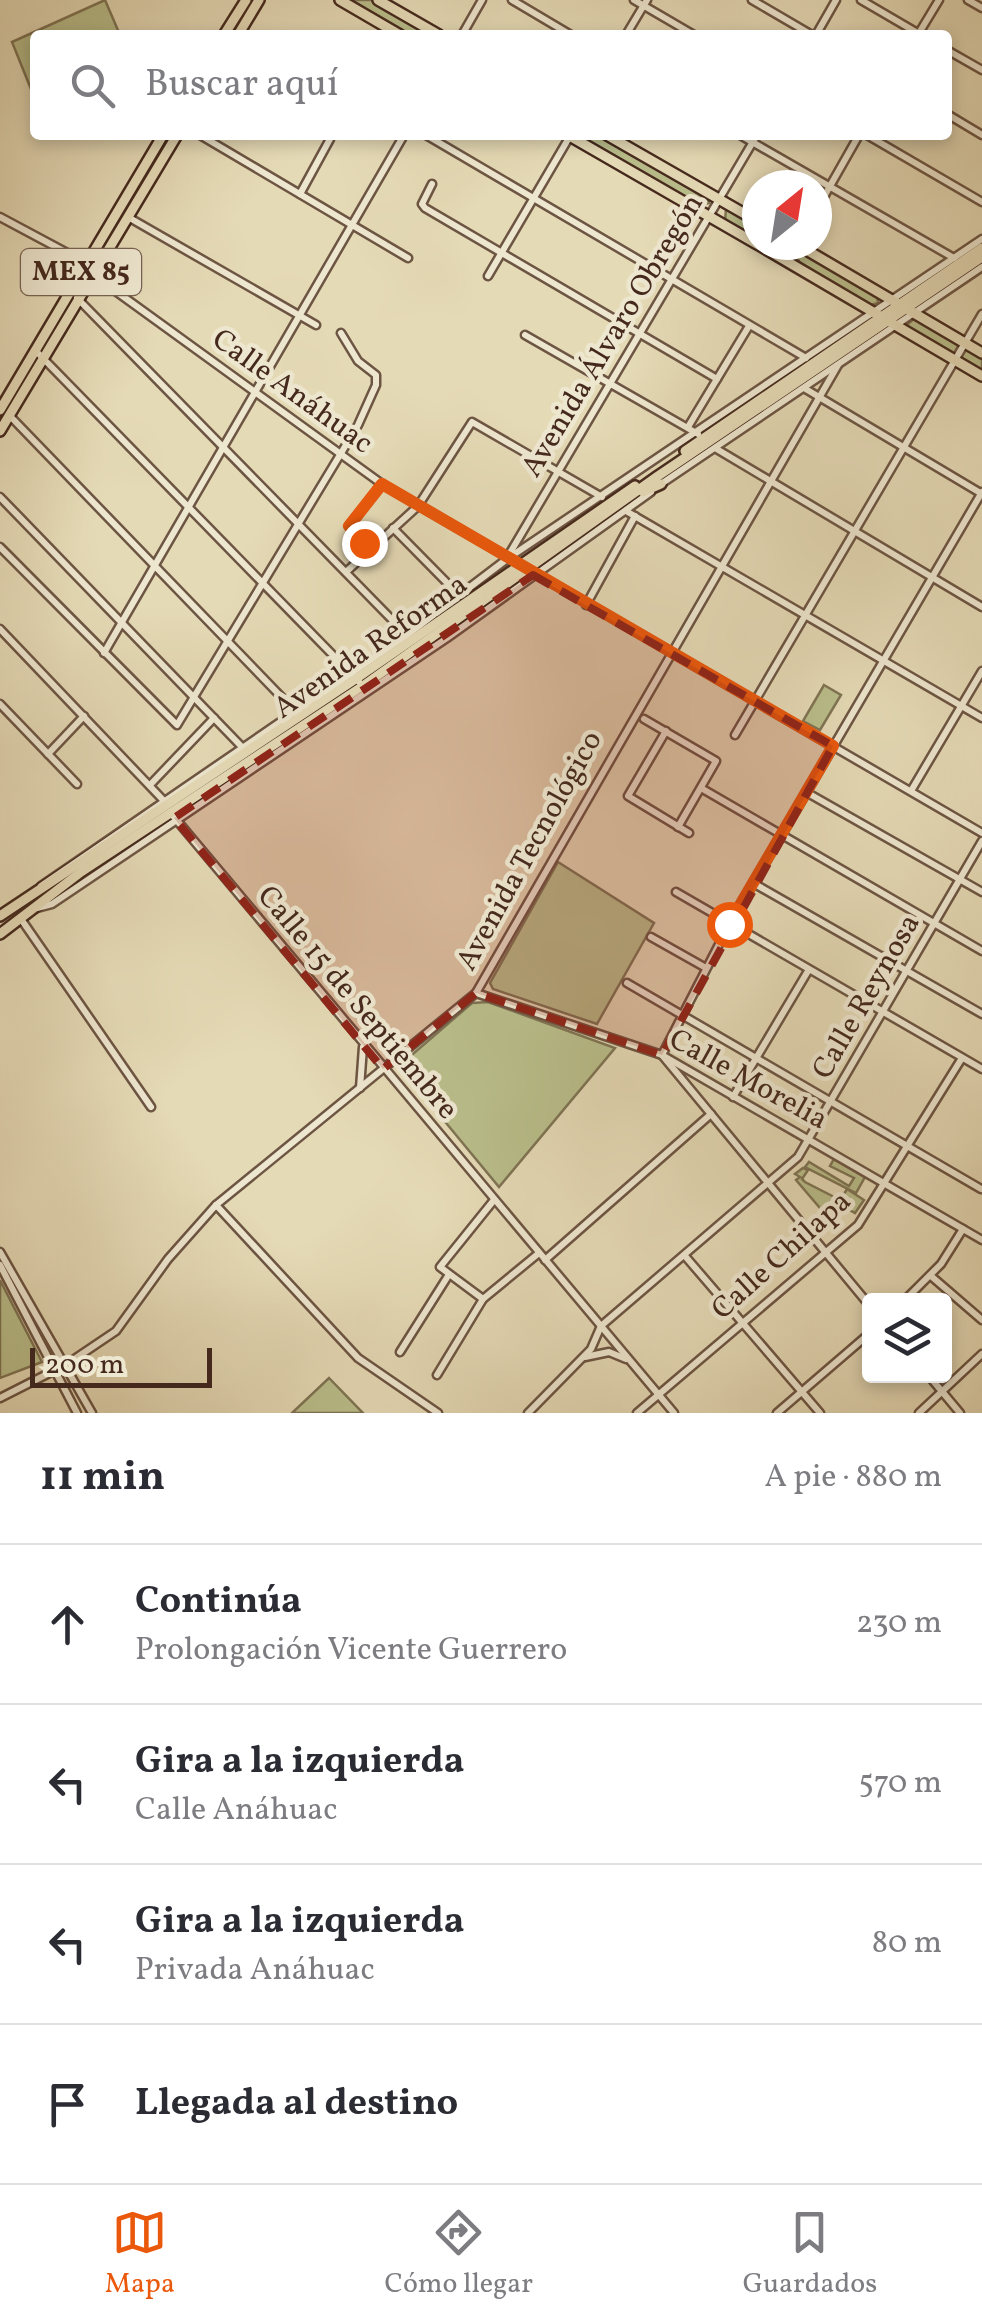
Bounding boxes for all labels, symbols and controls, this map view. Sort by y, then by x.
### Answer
search box [30,30,952,140]
icon: search [65,58,120,113]
text: Buscar aquí [145,59,338,112]
north arrow [742,170,832,260]
street label: Avenida Álvaro Obregón [512,186,714,486]
road number: MEX 85 [21,249,141,295]
street label: Calle Anáhuac [203,319,381,465]
route end [342,521,388,567]
street label: Avenida Reforma [265,564,477,730]
street label: Avenida Tecnológico [447,723,613,979]
street label: Calle 15 de Septiembre [247,877,467,1129]
route start [707,902,753,948]
street label: Calle Reynosa [803,907,931,1087]
street label: Calle Morelia [661,1019,835,1141]
street label: Calle Chilapa [703,1182,861,1330]
map controls [862,1293,952,1383]
button: layers [862,1293,952,1383]
scale bar [30,1343,212,1388]
text: 200 m [45,1346,124,1385]
text: 11 min [40,1449,165,1508]
text: A pie · 880 m [764,1456,942,1500]
text: Continúa [135,1576,302,1629]
icon: ahead [40,1597,95,1652]
text: 230 m [856,1602,942,1646]
text: Prolongación Vicente Guerrero [135,1629,567,1673]
text: Gira a la izquierda [135,1736,464,1789]
icon: left [40,1757,95,1812]
text: 570 m [858,1762,942,1806]
text: Calle Anáhuac [135,1789,337,1833]
text: Gira a la izquierda [135,1896,464,1949]
icon: left [40,1917,95,1972]
text: 80 m [872,1922,942,1966]
text: Privada Anáhuac [135,1949,375,1993]
icon: arrive [40,2077,95,2132]
text: Llegada al destino [135,2078,458,2131]
tab: Mapa [105,2205,175,2304]
tab: Cómo llegar [385,2205,533,2304]
tab: Guardados [743,2205,877,2304]

